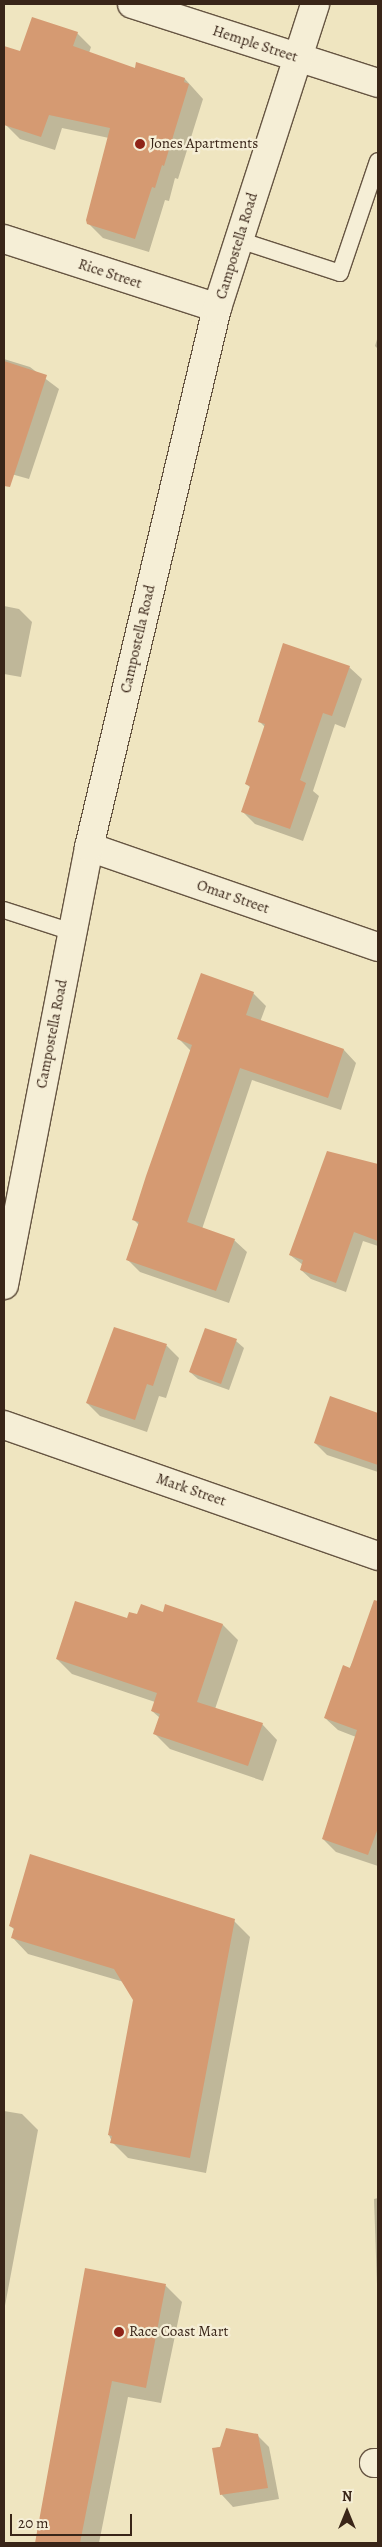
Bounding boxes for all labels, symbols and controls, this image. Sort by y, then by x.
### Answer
street label: Hemple Street [210,22,300,66]
place label: Jones Apartments [150,135,258,153]
marker: Jones Apartments [134,138,146,150]
street label: Campostella Road [212,191,262,301]
street label: Rice Street [76,255,144,293]
street label: Campostella Road [117,583,159,695]
street label: Omar Street [194,876,272,918]
street label: Campostella Road [33,978,71,1090]
street label: Mark Street [154,1470,228,1510]
place label: Race Coast Mart [129,2323,228,2341]
marker: Race Coast Mart [113,2326,125,2338]
north arrow [322,2487,372,2537]
text: N [342,2487,352,2506]
scale bar [12,2504,135,2536]
text: 20 m [18,2513,49,2533]

